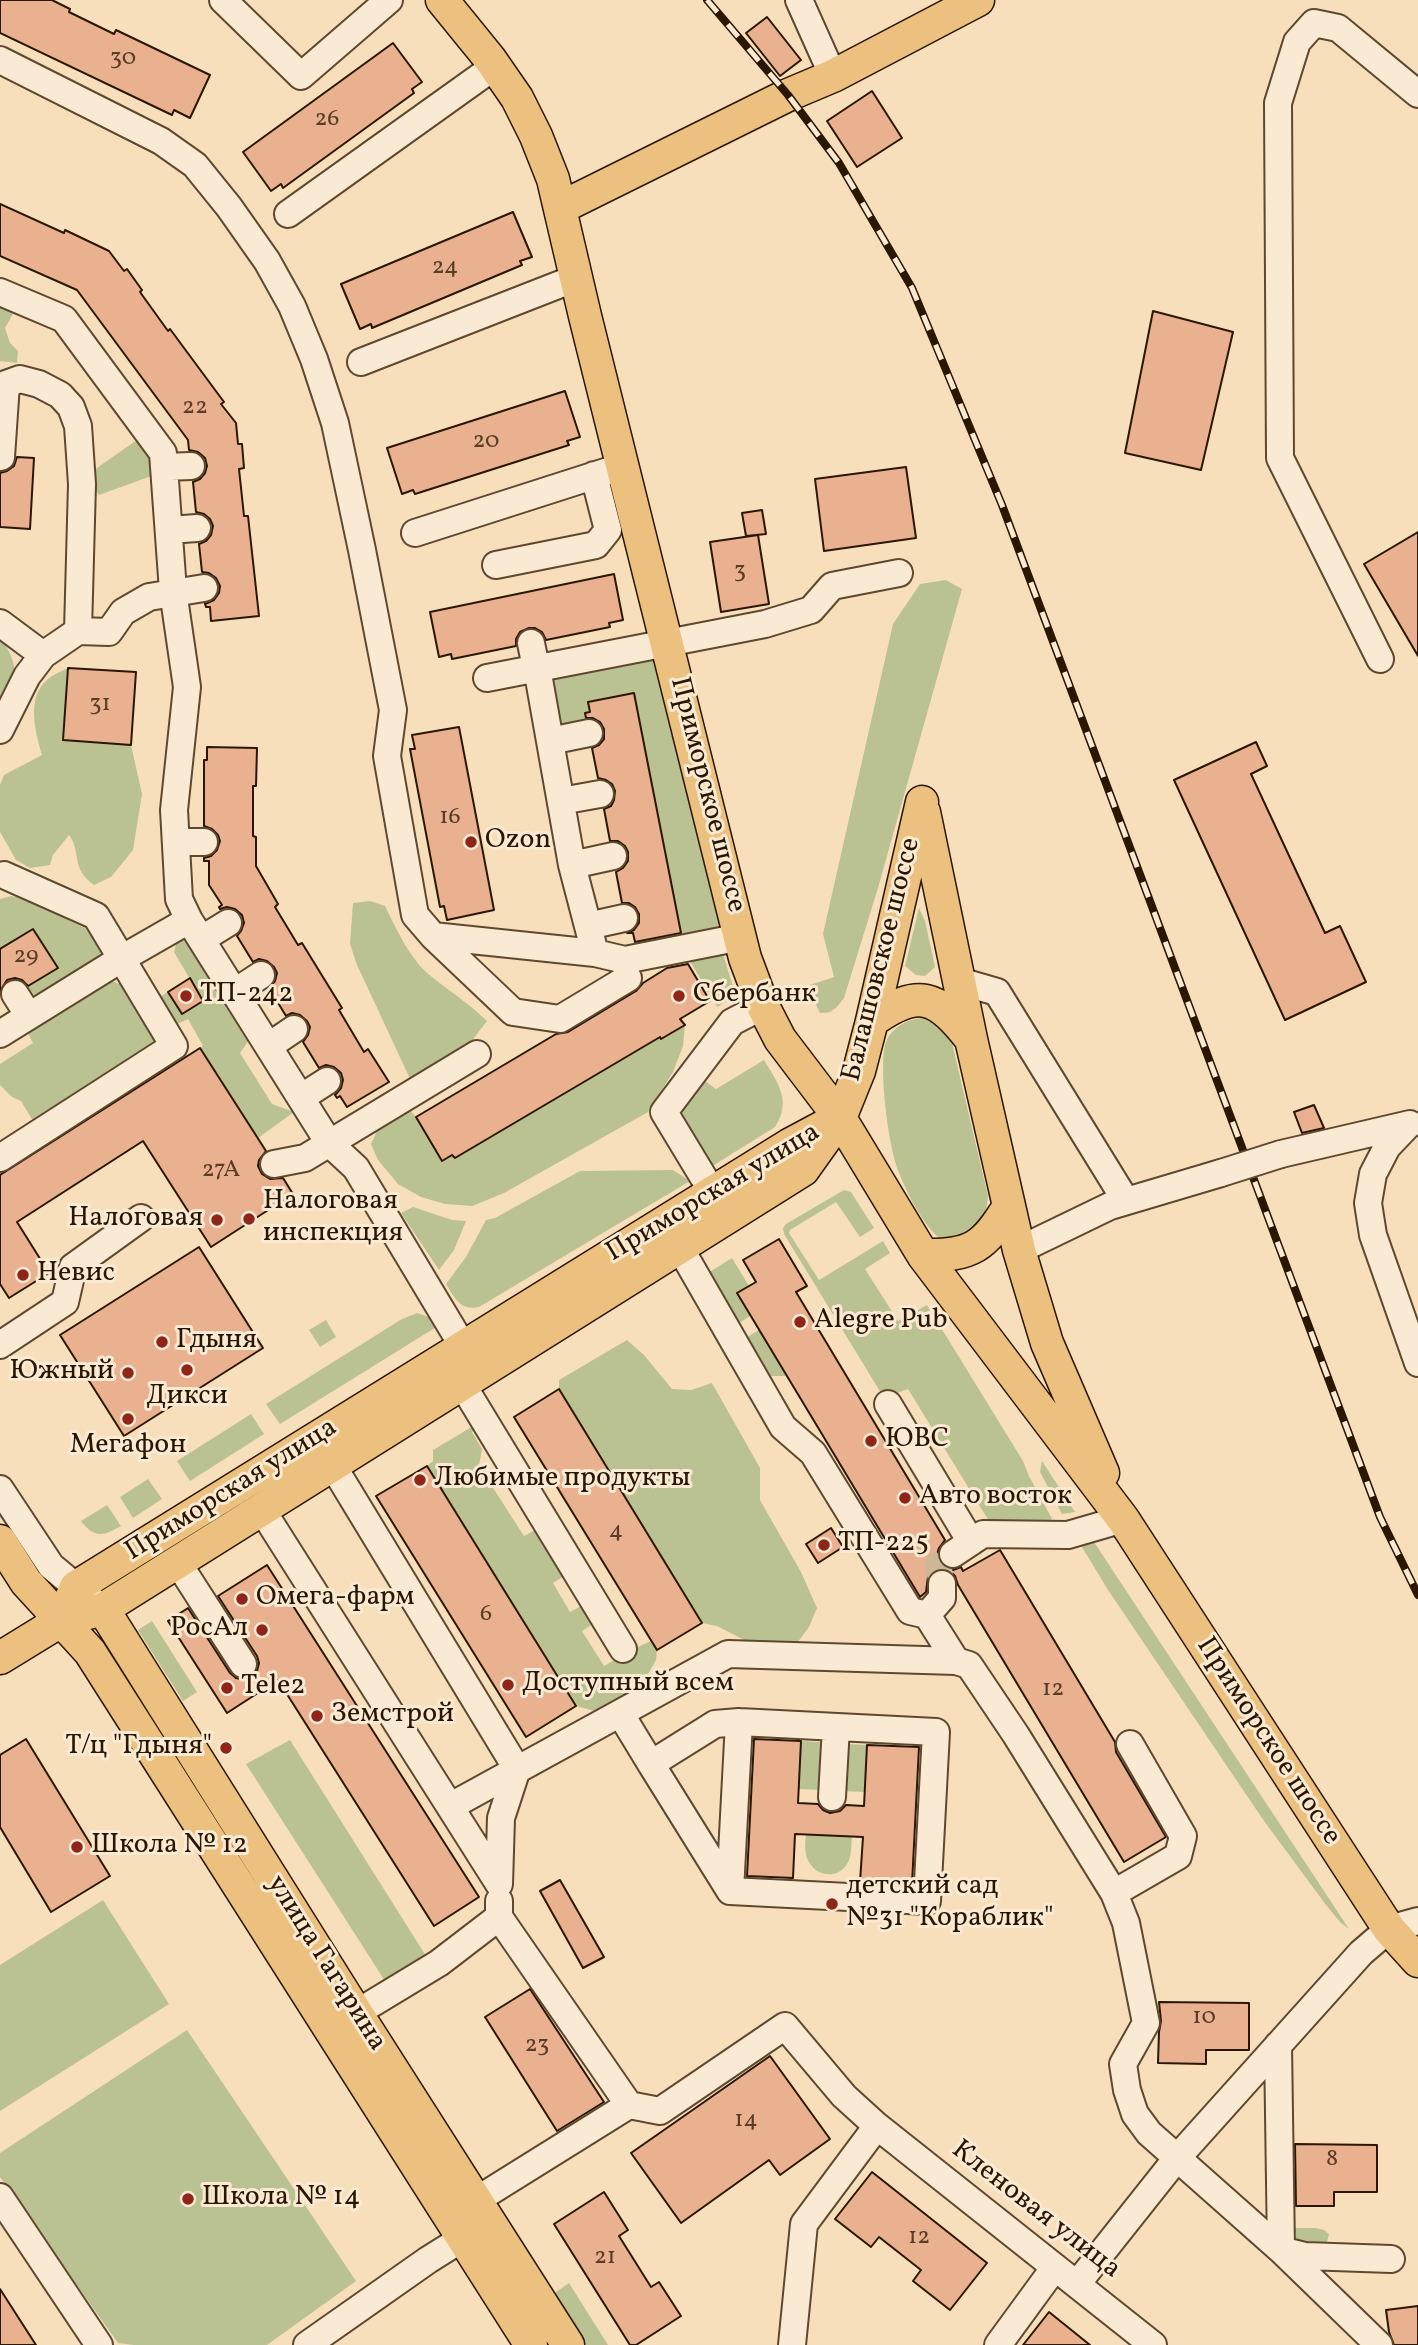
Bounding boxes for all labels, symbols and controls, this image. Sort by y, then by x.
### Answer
house number: 30 [110,46,136,74]
house number: 26 [314,107,340,135]
house number: 24 [432,255,458,283]
house number: 22 [182,395,208,423]
house number: 20 [472,429,500,457]
house number: 3 [734,559,746,587]
street label: Приморское шоссе [661,674,751,916]
house number: 31 [89,692,111,720]
house number: 16 [439,805,461,833]
place label: Ozon [485,825,551,859]
marker: Ozon [463,834,479,850]
street label: Балашовское шоссе [836,835,930,1085]
house number: 29 [13,944,39,972]
place label: ТП-242 [200,979,293,1013]
place label: Сбербанк [693,979,816,1013]
marker: ТП-242 [178,988,194,1004]
marker: Сбербанк [671,988,687,1004]
street label: Приморская улица [601,1117,827,1271]
house number: 27А [202,1158,240,1186]
place label: Налоговая инспекция [263,1186,403,1252]
place label: Налоговая [68,1203,203,1237]
marker: Налоговая инспекция [241,1211,257,1227]
marker: Налоговая [209,1212,225,1228]
place label: Невис [37,1258,115,1292]
marker: Невис [15,1267,31,1283]
place label: Alegre Pub [814,1305,948,1339]
marker: Alegre Pub [792,1314,808,1330]
place label: Гдыня [176,1325,257,1359]
marker: Гдыня [154,1334,170,1350]
place label: Южный [9,1356,114,1390]
marker: Дикси [179,1362,195,1378]
marker: Южный [120,1365,136,1381]
place label: Дикси [146,1381,228,1415]
marker: Мегафон [120,1411,136,1427]
street label: Приморская улица [120,1412,344,1570]
place label: ЮВС [885,1424,949,1458]
place label: Мегафон [70,1430,186,1464]
marker: ЮВС [863,1433,879,1449]
place label: Любимые продукты [434,1463,690,1497]
marker: Любимые продукты [412,1472,428,1488]
place label: Авто восток [919,1481,1072,1515]
marker: Авто восток [897,1490,913,1506]
house number: 4 [609,1519,623,1547]
place label: ТП-225 [838,1528,929,1562]
marker: ТП-225 [816,1537,832,1553]
place label: Омега-фарм [256,1582,414,1616]
marker: Омега-фарм [234,1591,250,1607]
house number: 6 [480,1602,492,1630]
place label: РосАл [170,1613,248,1647]
marker: РосАл [254,1622,270,1638]
street label: Приморское шоссе [1187,1632,1347,1852]
place label: Доступный всем [522,1668,734,1702]
place label: Tele2 [241,1671,305,1705]
marker: Доступный всем [500,1677,516,1693]
house number: 12 [1042,1677,1064,1705]
marker: Tele2 [219,1680,235,1696]
place label: Земстрой [331,1699,454,1733]
marker: Земстрой [309,1708,325,1724]
place label: Т/ц "Гдыня" [65,1731,212,1765]
marker: Т/ц "Гдыня" [218,1740,234,1756]
place label: Школа № 12 [91,1830,248,1864]
marker: Школа № 12 [69,1839,85,1855]
street label: улица Гагарина [258,1870,392,2058]
place label: детский сад №31 "Кораблик" [846,1871,1054,1937]
marker: детский сад №31 "Кораблик" [824,1896,840,1912]
house number: 10 [1192,2005,1216,2033]
house number: 23 [525,2033,549,2061]
house number: 14 [734,2108,758,2136]
street label: Кленовая улица [944,2134,1126,2288]
house number: 8 [1326,2147,1338,2175]
place label: Школа № 14 [202,2182,360,2216]
marker: Школа № 14 [180,2191,196,2207]
house number: 12 [908,2225,930,2253]
house number: 21 [594,2245,616,2273]

